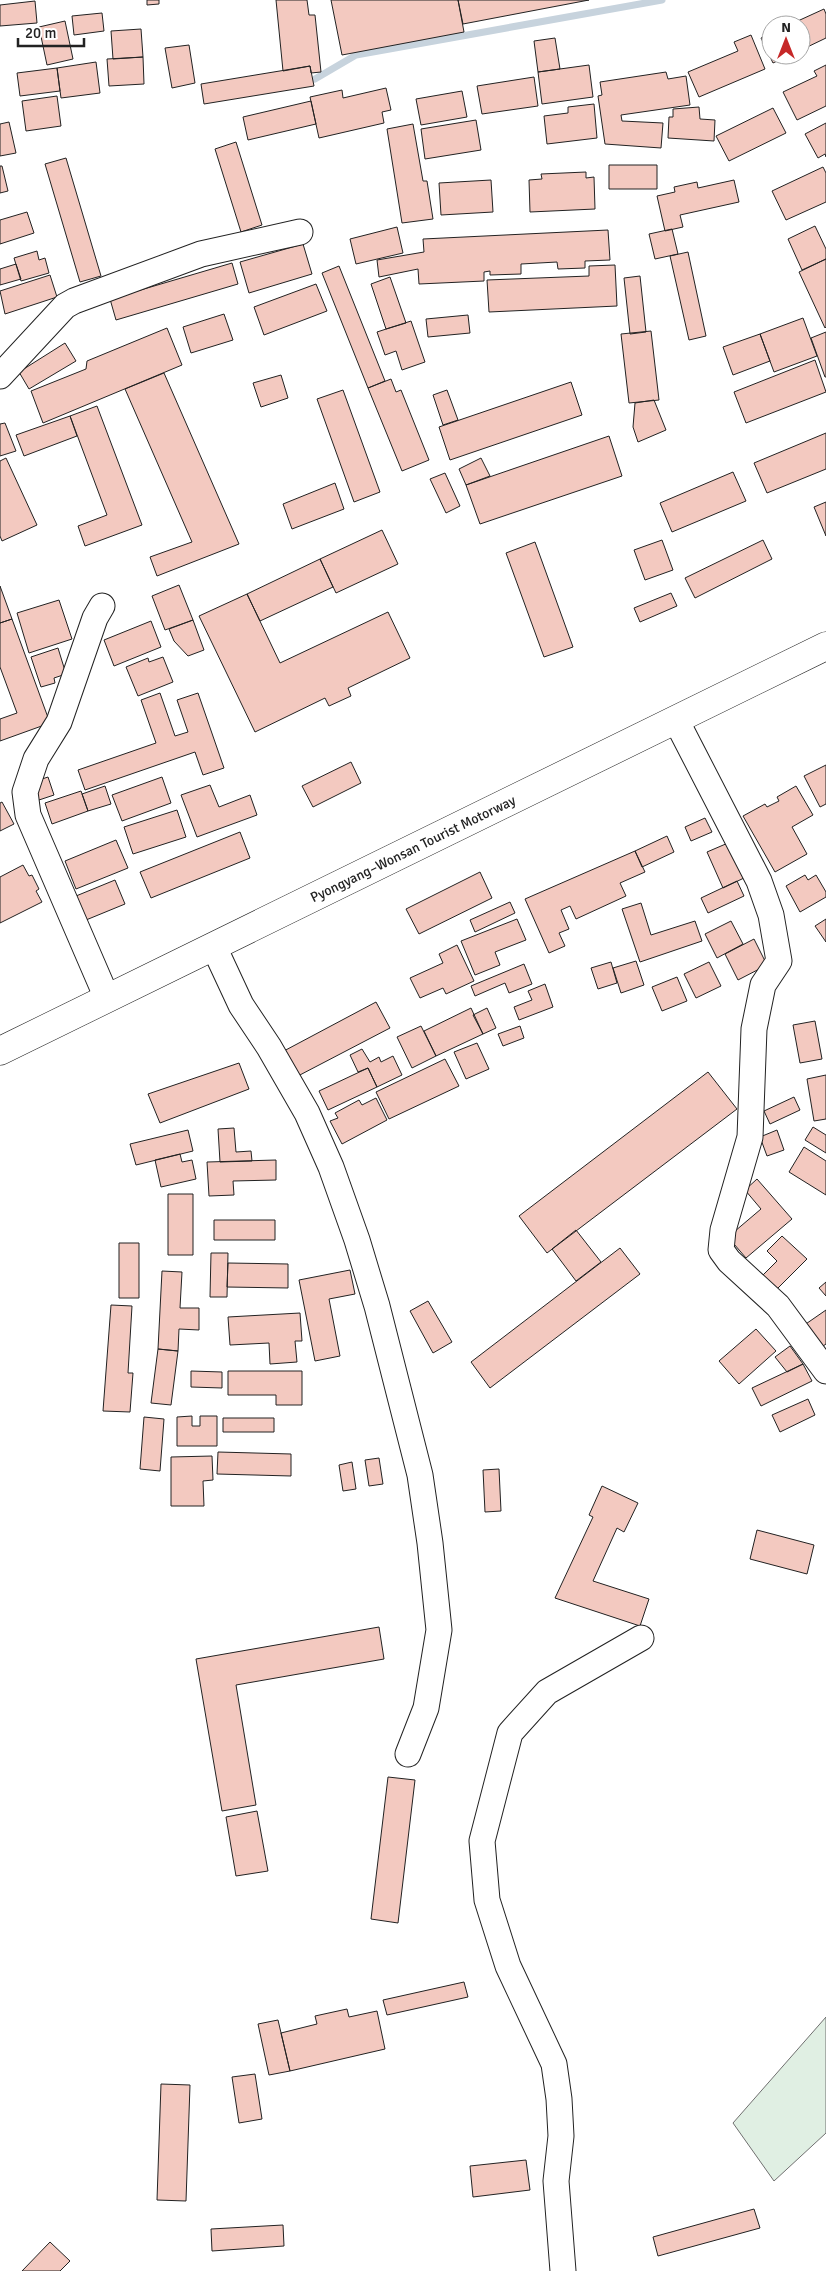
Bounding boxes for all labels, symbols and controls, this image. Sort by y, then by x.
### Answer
scale bar [18,15,84,47]
north arrow [761,15,811,65]
text: N [781,19,791,36]
text: 20 m [25,24,56,42]
street label: Pyongyang–Wonsan Tourist Motorway [308,792,519,906]

